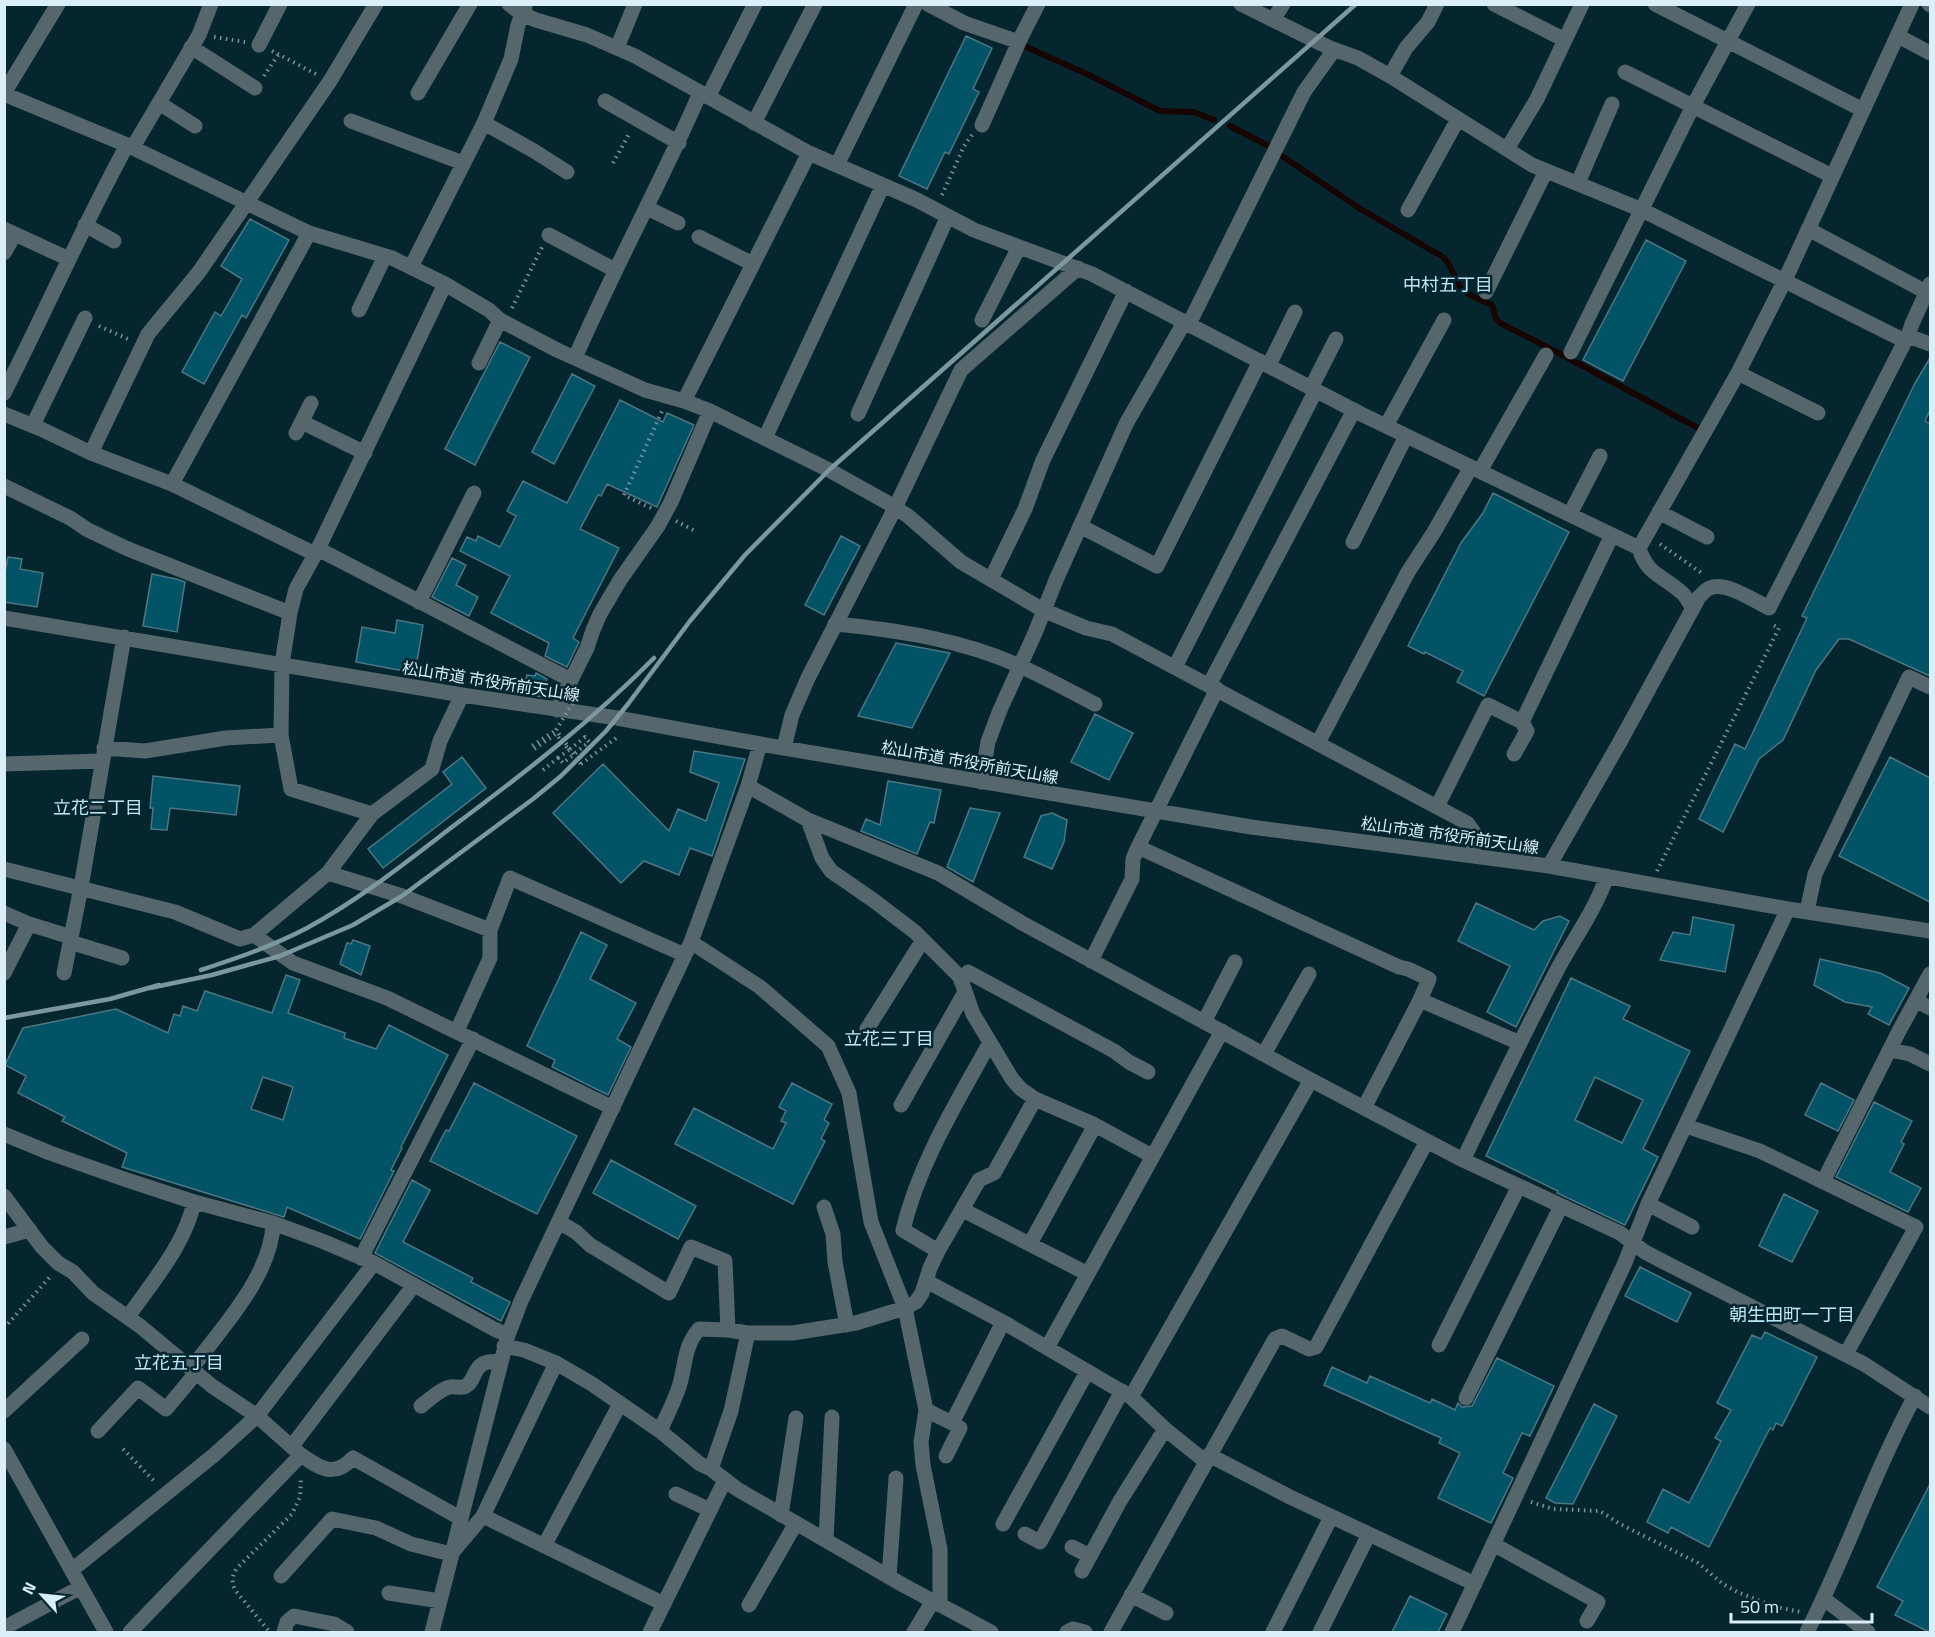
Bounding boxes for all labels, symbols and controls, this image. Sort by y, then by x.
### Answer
district label: 中村五丁目 [1403,271,1493,298]
street label: 松山市道 市役所前天山線 [400,655,582,707]
street label: 松山市道 市役所前天山線 [880,735,1060,789]
district label: 立花二丁目 [53,794,143,821]
street label: 松山市道 市役所前天山線 [1359,811,1541,859]
district label: 立花三丁目 [844,1025,934,1052]
district label: 朝生田町一丁目 [1729,1301,1855,1328]
district label: 立花五丁目 [134,1349,224,1376]
north arrow [12,1565,72,1625]
text: N [15,1578,42,1599]
scale bar [1731,1586,1872,1624]
text: 50 m [1740,1593,1779,1620]

